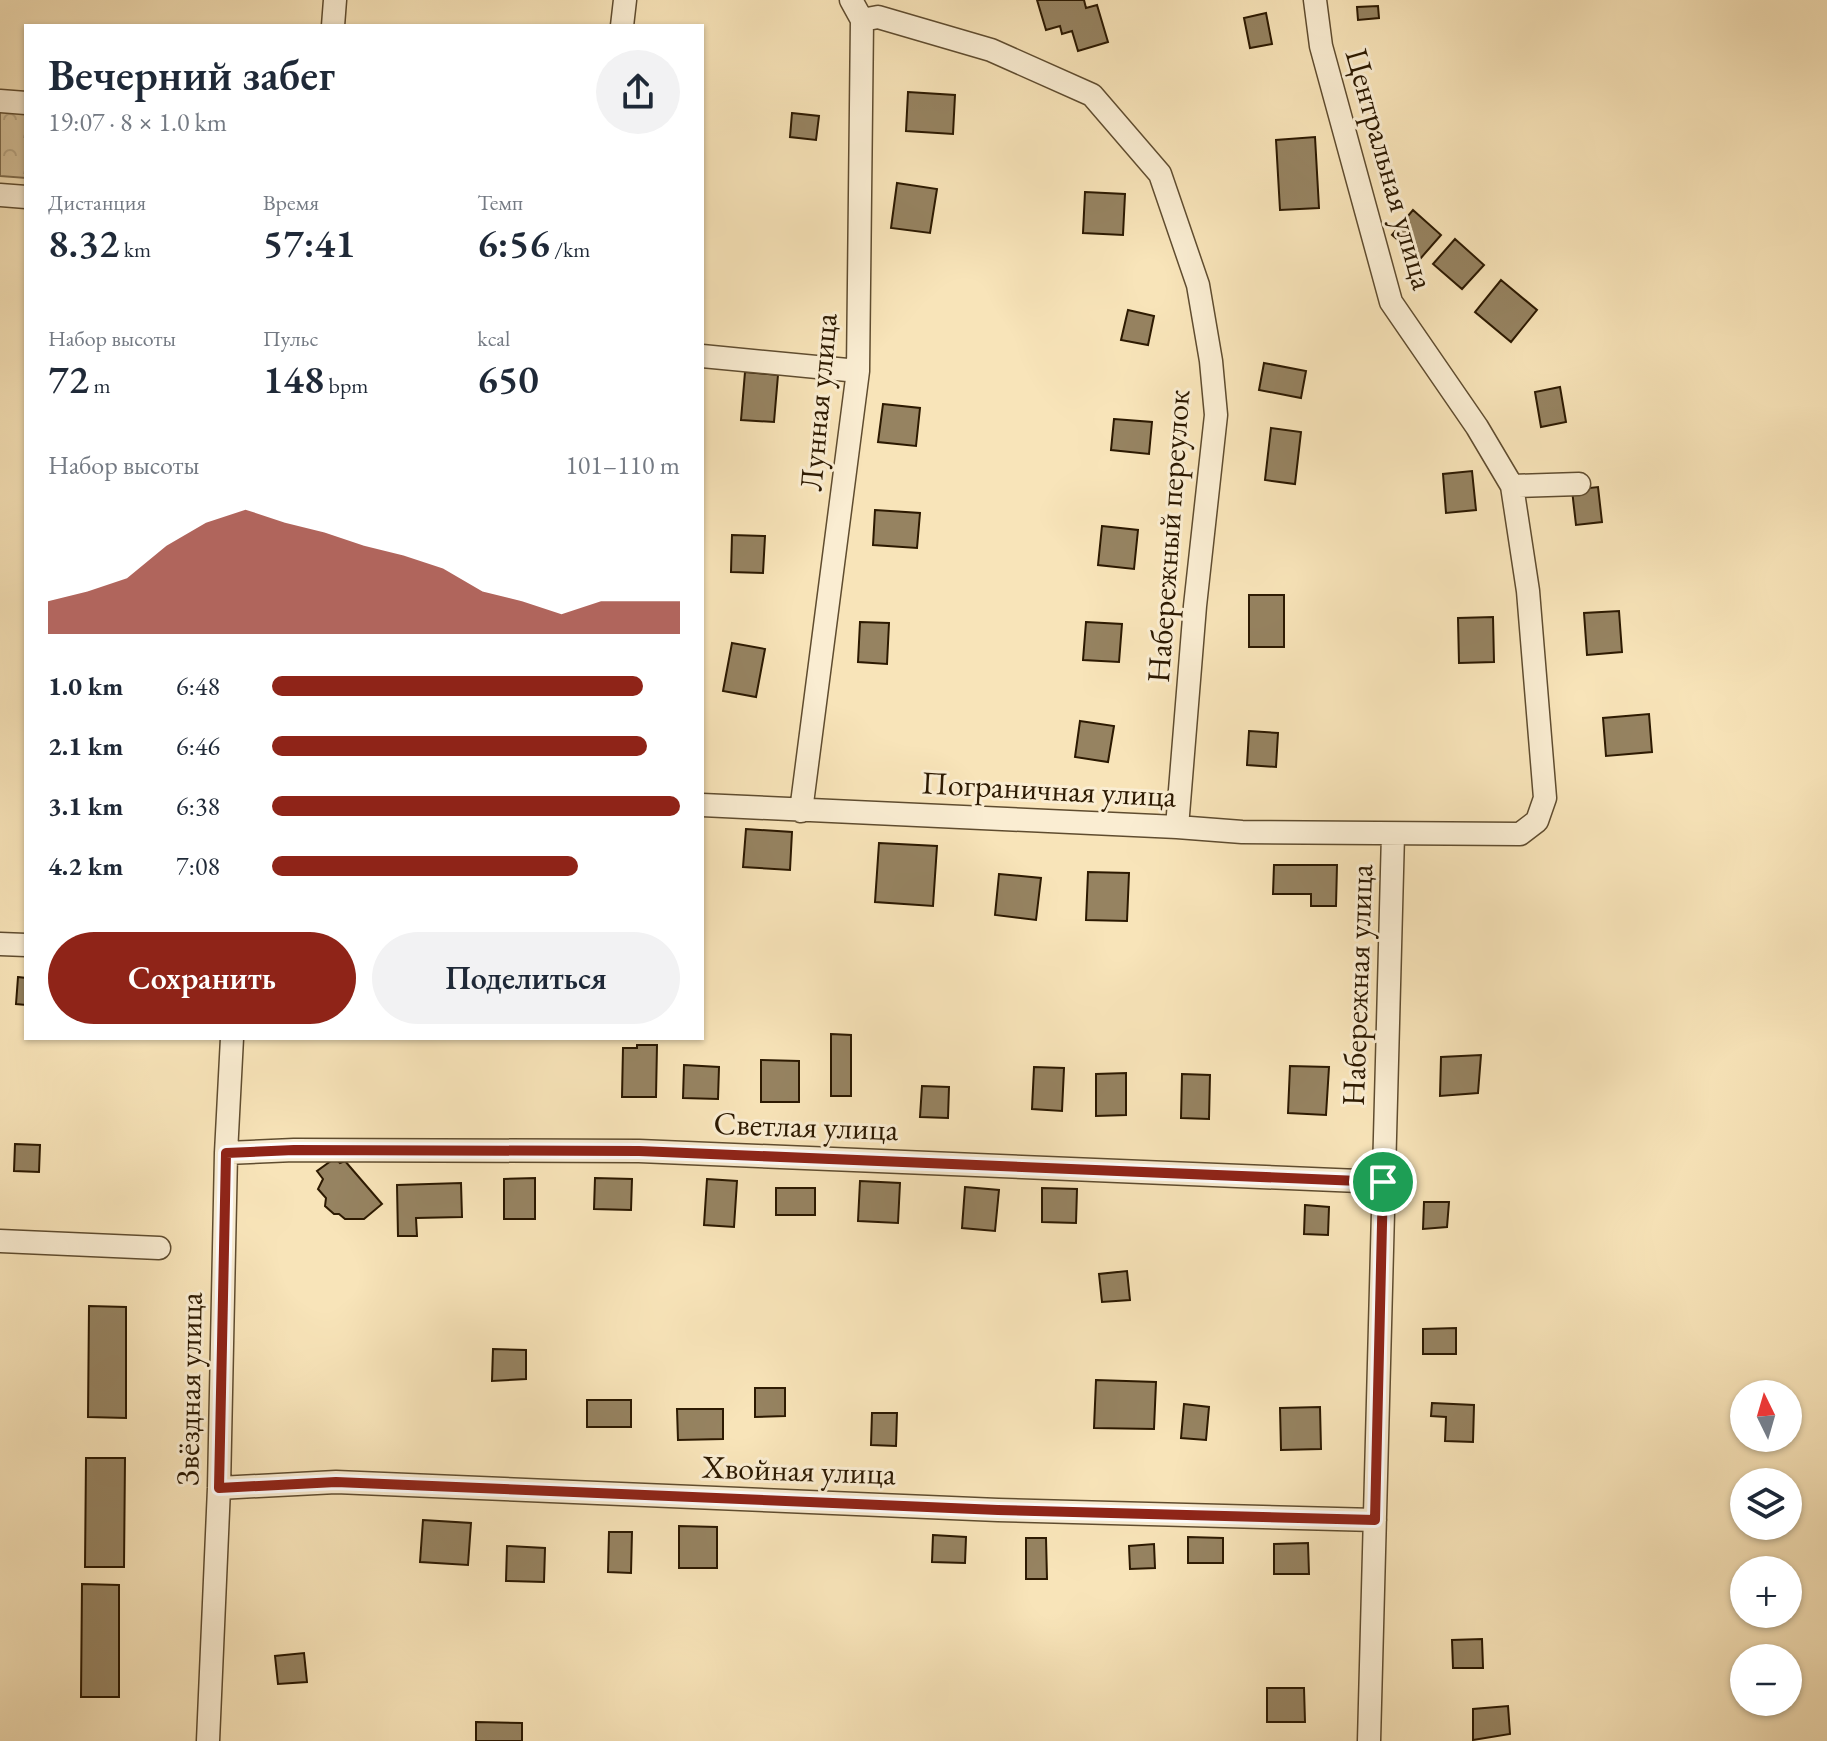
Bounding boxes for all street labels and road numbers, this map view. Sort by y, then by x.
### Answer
street label: Центральная улица [1336,44,1445,294]
street label: Лунная улица [789,311,847,493]
street label: Набережный переулок [1137,388,1199,684]
street label: Пограничная улица [920,761,1178,817]
street label: Набережная улица [1332,863,1382,1107]
street label: Светлая улица [713,1102,899,1150]
street label: Звёздная улица [166,1292,212,1486]
street label: Хвойная улица [700,1446,897,1494]

